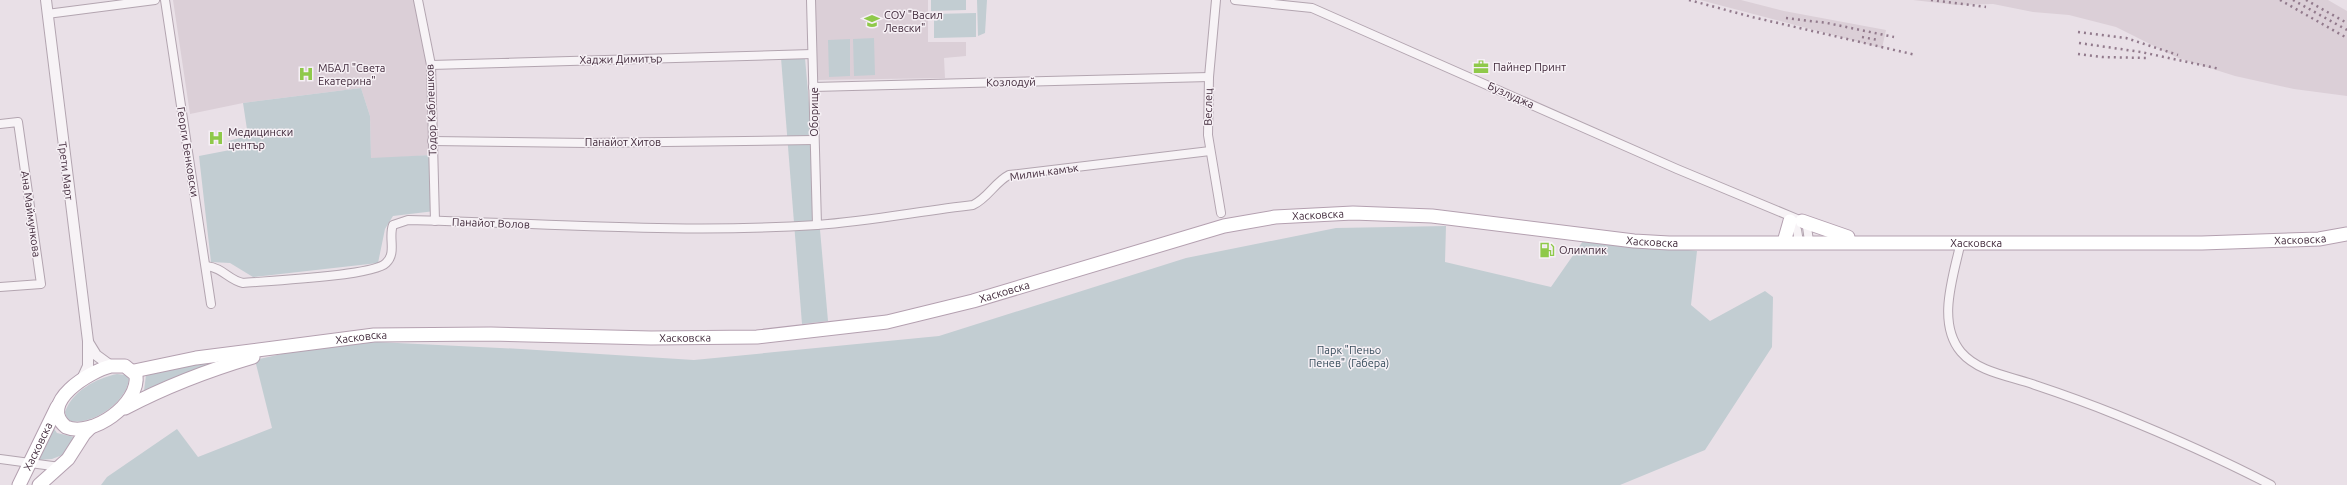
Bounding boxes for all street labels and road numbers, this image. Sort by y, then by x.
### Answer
street label: Хаджи Димитър [579,52,663,66]
street label: Тодор Каблешков [423,64,439,156]
street label: Козлодуй [986,76,1036,88]
street label: Бузлуджа [1486,79,1536,111]
street label: Оборище [808,87,820,137]
street label: Веслец [1202,88,1214,126]
street label: Георги Бенковски [175,106,201,198]
street label: Панайот Хитов [585,136,661,148]
street label: Трети Март [56,141,76,201]
street label: Милин камък [1009,161,1080,183]
street label: Ана Маймункова [19,170,43,258]
street label: Хасковска [1292,207,1344,222]
street label: Панайот Волов [452,216,530,230]
street label: Хасковска [2274,232,2327,247]
street label: Хасковска [1626,234,1678,249]
street label: Хасковска [1950,237,2002,249]
street label: Хасковска [978,278,1031,305]
street label: Хасковска [335,329,387,346]
street label: Хасковска [659,331,711,344]
street label: Хасковска [21,420,55,472]

